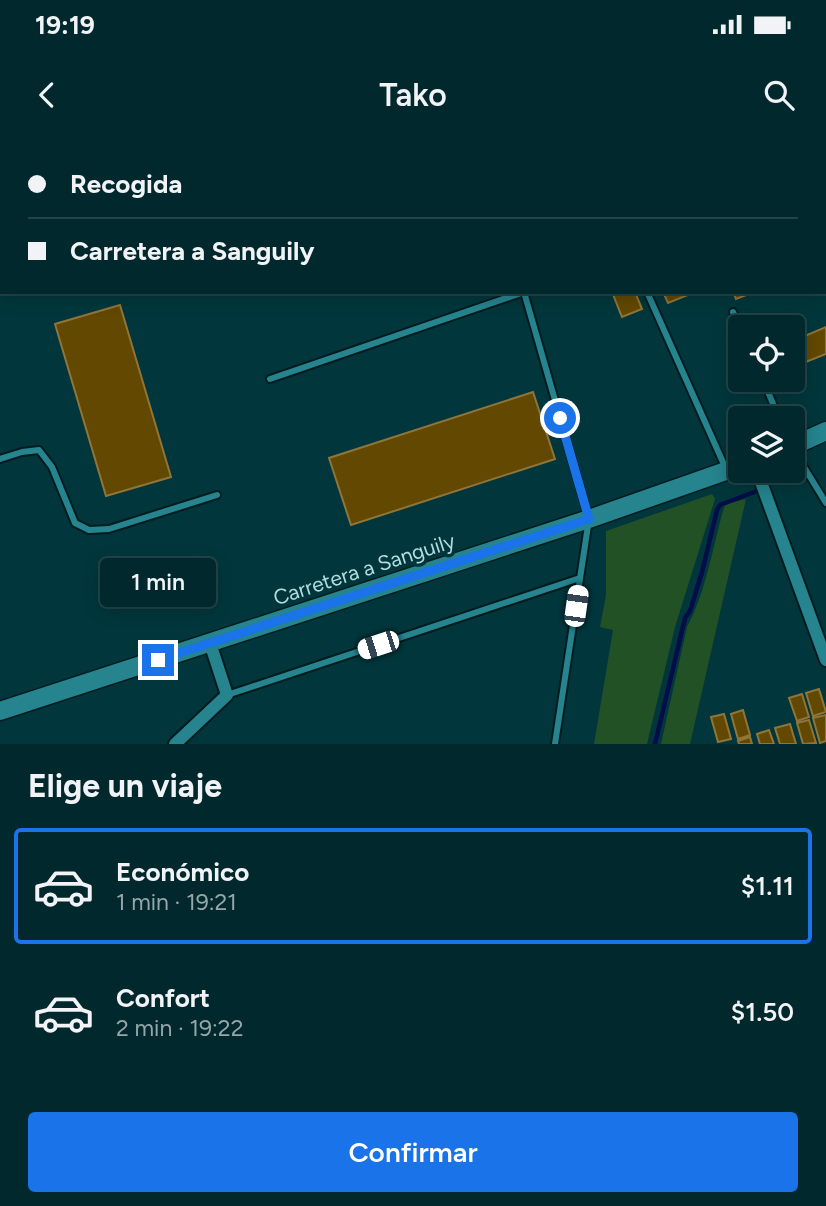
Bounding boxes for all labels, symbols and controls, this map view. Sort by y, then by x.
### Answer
text: 19:19 [35,9,95,41]
icon: back [28,76,66,114]
text: Tako [379,76,447,114]
icon: search [760,76,798,114]
text: Recogida [70,168,182,200]
text: Carretera a Sanguily [70,235,314,267]
map controls [728,315,805,483]
button: locate [728,315,805,392]
route start [544,402,576,434]
button: layers [728,406,805,483]
street label: Carretera a Sanguily [270,528,458,610]
callout: 1 min [100,559,216,608]
text: 1 min [131,568,185,596]
car [563,584,590,628]
car [355,629,402,661]
route end [142,644,174,676]
text: Elige un viaje [28,767,222,805]
icon: car [32,855,95,918]
text: Económico [116,856,249,888]
text: $1.11 [741,870,794,902]
text: 1 min · 19:21 [116,888,237,916]
icon: car [32,981,95,1044]
text: Confort [116,982,210,1014]
text: $1.50 [731,996,794,1028]
text: 2 min · 19:22 [116,1014,244,1042]
button: Confirmar [28,1112,798,1192]

